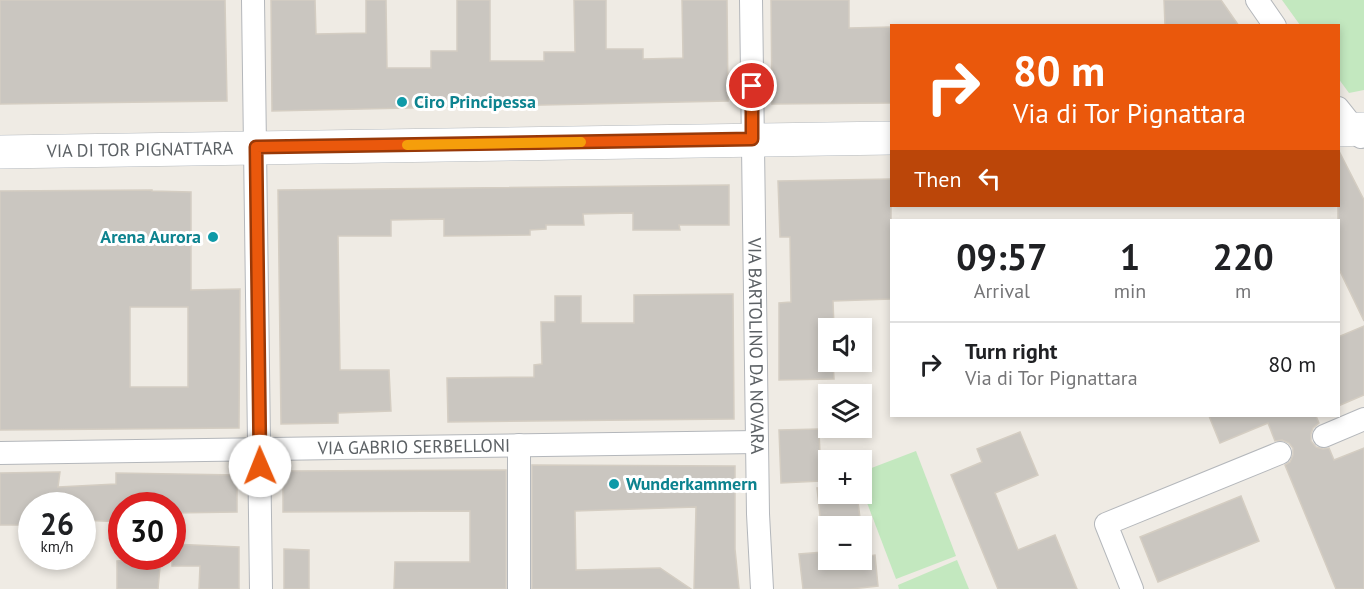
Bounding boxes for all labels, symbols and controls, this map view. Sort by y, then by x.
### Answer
text: 80 m [1013,43,1105,98]
icon: right [914,48,992,126]
pin [726,60,777,111]
icon: arrive [735,69,768,102]
place label: Ciro Principessa [414,90,536,113]
marker: Ciro Principessa [395,95,409,109]
text: Via di Tor Pignattara [1013,96,1246,130]
street label: VIA DI TOR PIGNATTARA [45,136,234,162]
icon: left [973,162,1006,195]
text: Then [914,165,961,193]
place label: Arena Aurora [100,225,201,248]
marker: Arena Aurora [206,230,220,244]
text: 09:57 [956,233,1048,280]
text: 1 [1120,233,1140,280]
text: 220 [1213,233,1274,280]
street label: VIA BARTOLINO DA NOVARA [743,236,769,455]
text: Arrival [974,278,1030,304]
text: min [1114,278,1146,304]
text: m [1235,278,1251,304]
map controls [818,318,872,570]
button: sound [818,318,872,372]
text: Turn right [965,337,1057,365]
icon: right [914,348,947,381]
text: 80 m [1268,350,1316,378]
text: Via di Tor Pignattara [965,365,1138,391]
button: layers [818,384,872,438]
position arrow [228,434,292,498]
street label: VIA GABRIO SERBELLONI [317,434,510,459]
button: + [818,450,872,504]
place label: Wunderkammern [626,472,757,495]
marker: Wunderkammern [607,477,621,491]
speed limit sign: 30 [108,492,186,570]
text: 26 [40,504,74,543]
button: − [818,516,872,570]
text: km/h [41,537,73,556]

